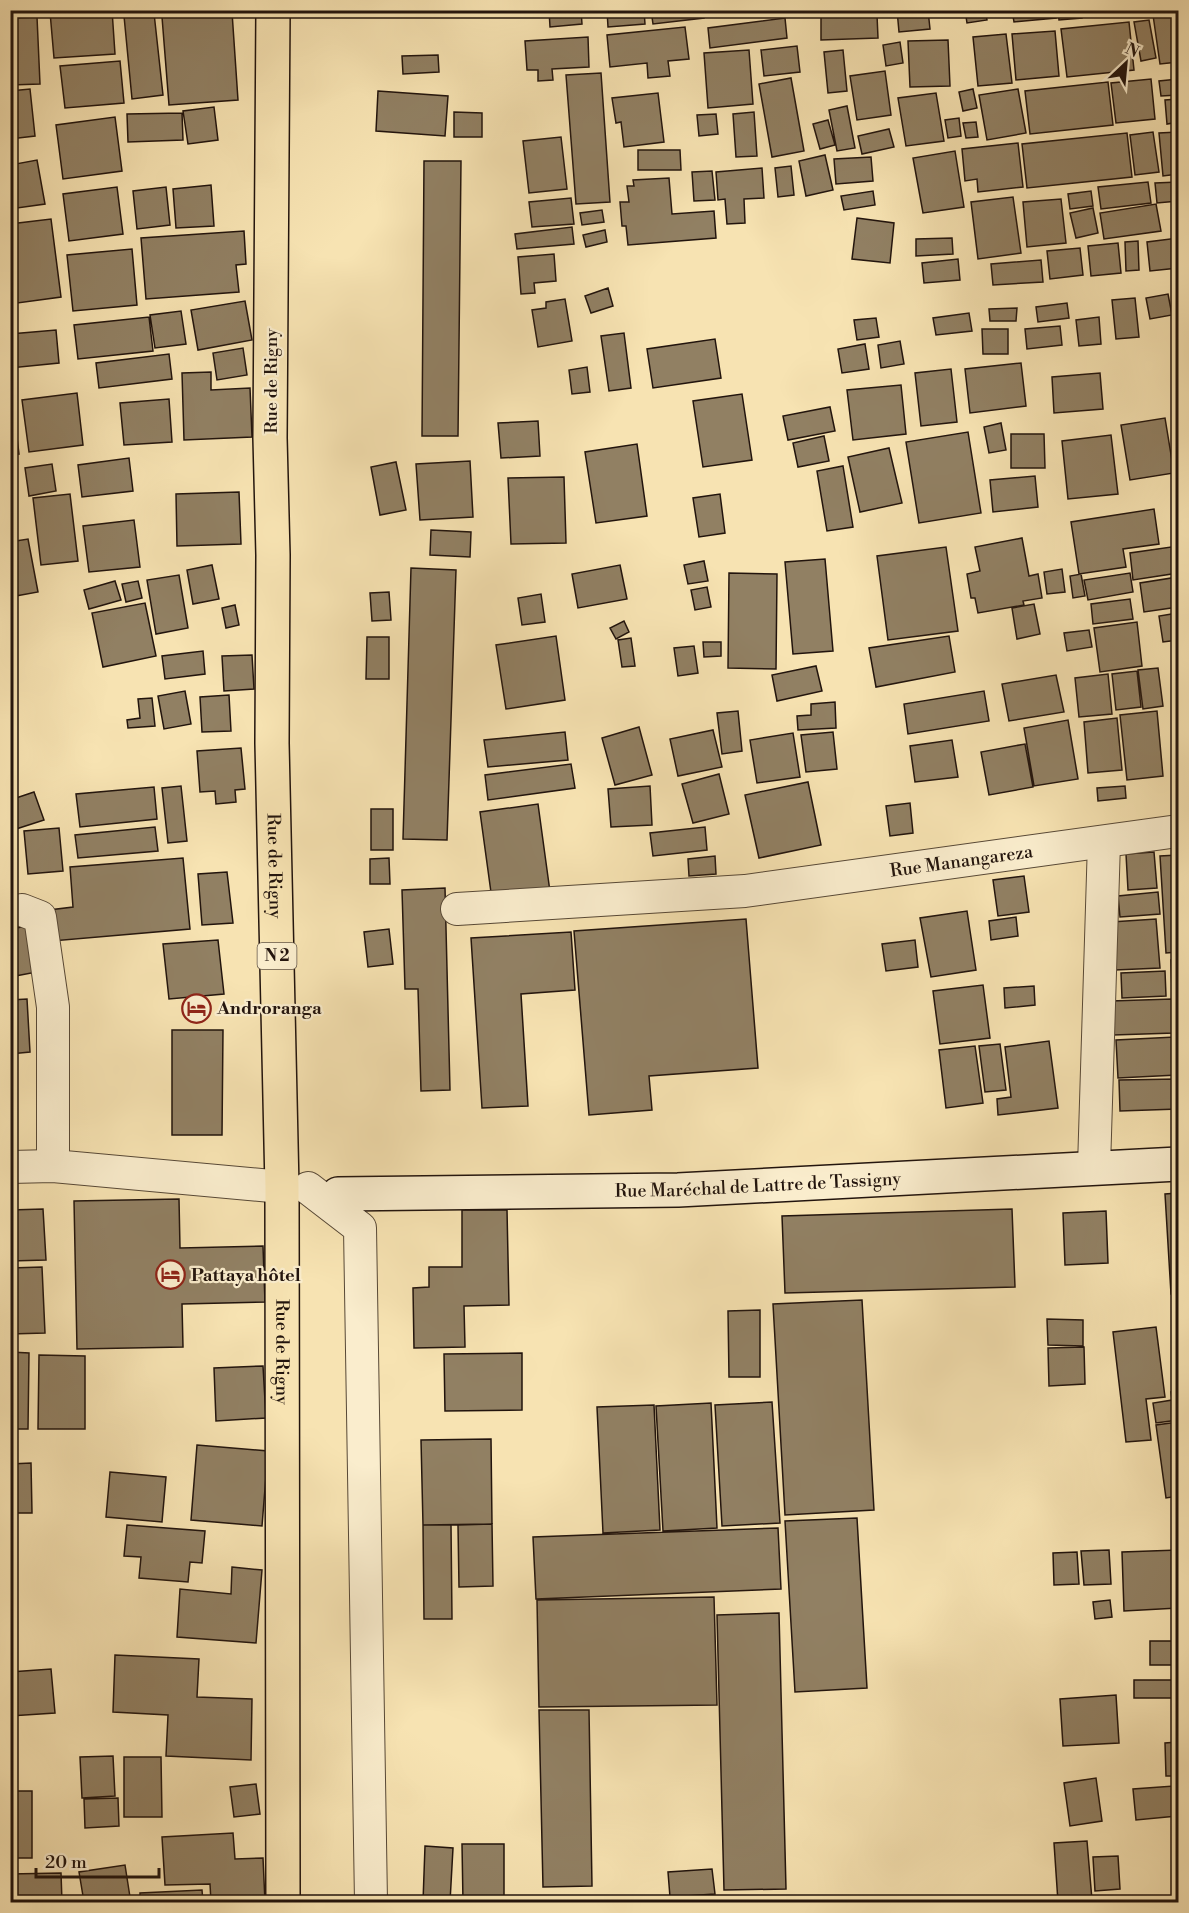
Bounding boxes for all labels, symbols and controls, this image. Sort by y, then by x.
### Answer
north arrow [1096,33,1156,93]
text: N [1122,39,1143,62]
street label: Rue de Rigny [260,328,283,434]
street label: Rue de Rigny [262,813,287,919]
street label: Rue Manangareza [888,840,1035,882]
road number: N 2 [258,943,296,969]
hotel icon: Androranga [180,992,212,1024]
place label: Androranga [216,997,322,1020]
street label: Rue Maréchal de Lattre de Tassigny [615,1167,902,1202]
hotel icon: Pattaya hôtel [154,1259,186,1291]
place label: Pattaya hôtel [191,1264,301,1287]
street label: Rue de Rigny [271,1299,294,1405]
scale bar [36,1841,159,1879]
text: 20 m [45,1851,87,1874]

